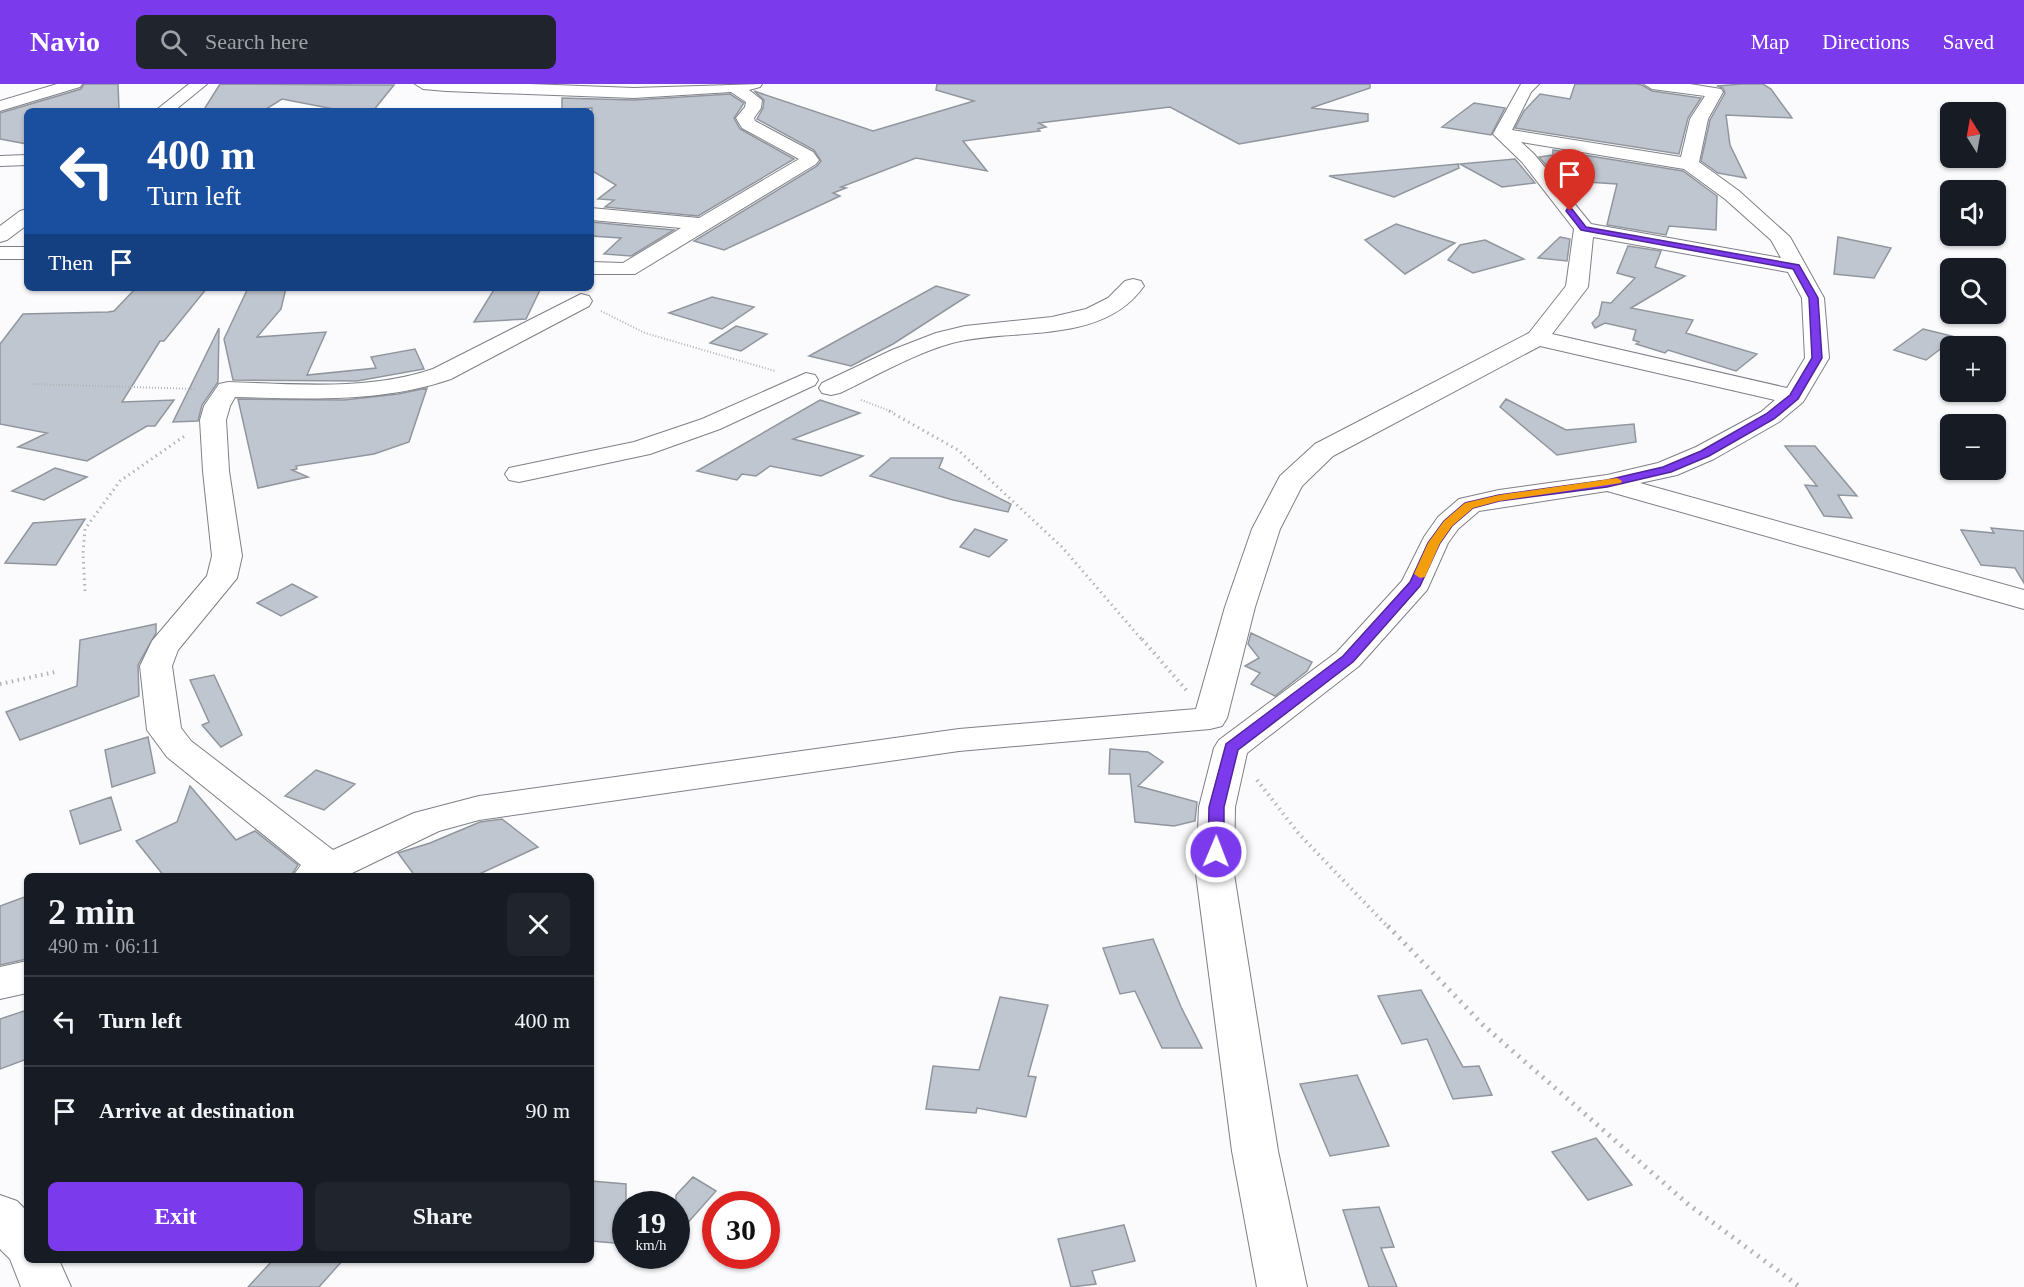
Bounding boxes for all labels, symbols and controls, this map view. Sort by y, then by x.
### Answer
search box [136,15,556,69]
text: Navio [30,26,100,57]
icon: search [157,26,190,59]
text: Search here [205,29,308,54]
text: Map [1751,30,1789,54]
text: Directions [1822,30,1910,54]
text: Saved [1943,30,1994,54]
north arrow [1940,102,2006,168]
map controls [1940,102,2006,480]
icon: left [48,132,126,210]
text: 400 m [147,132,256,178]
pin [1544,149,1595,211]
icon: arrive [1553,158,1586,191]
button: sound [1940,180,2006,246]
text: Turn left [147,181,241,211]
icon: arrive [105,246,138,279]
text: Then [48,250,93,275]
button: search [1940,258,2006,324]
button: + [1940,336,2006,402]
button: − [1940,414,2006,480]
position arrow [1184,820,1248,884]
text: 2 min [48,892,135,932]
button: close [507,893,570,956]
text: 490 m · 06:11 [48,935,160,957]
icon: left [48,1005,81,1038]
text: Turn left [99,1008,182,1033]
text: 400 m [514,1008,570,1033]
icon: arrive [48,1095,81,1128]
text: Arrive at destination [99,1098,295,1123]
text: 90 m [525,1098,570,1123]
button: Exit [48,1182,303,1251]
button: Share [315,1182,570,1251]
speed limit sign: 30 [702,1191,780,1269]
text: 19 [636,1206,666,1239]
text: km/h [636,1237,666,1253]

